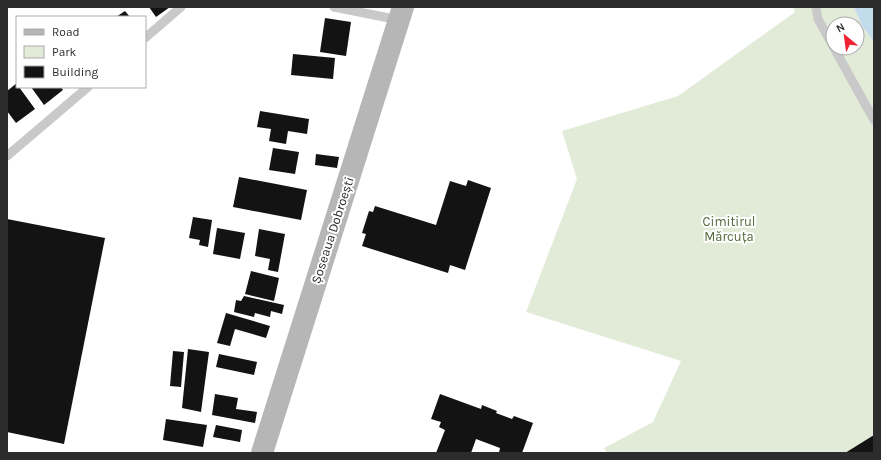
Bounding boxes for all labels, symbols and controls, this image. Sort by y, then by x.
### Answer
legend [16,16,146,88]
north arrow [825,16,865,56]
text: N [834,20,847,35]
text: Road [52,25,80,39]
text: Park [52,45,77,59]
text: Building [52,65,99,79]
street label: Șoseaua Dobroești [308,175,357,285]
park label: Cimitirul Mărcuța [703,214,755,244]

